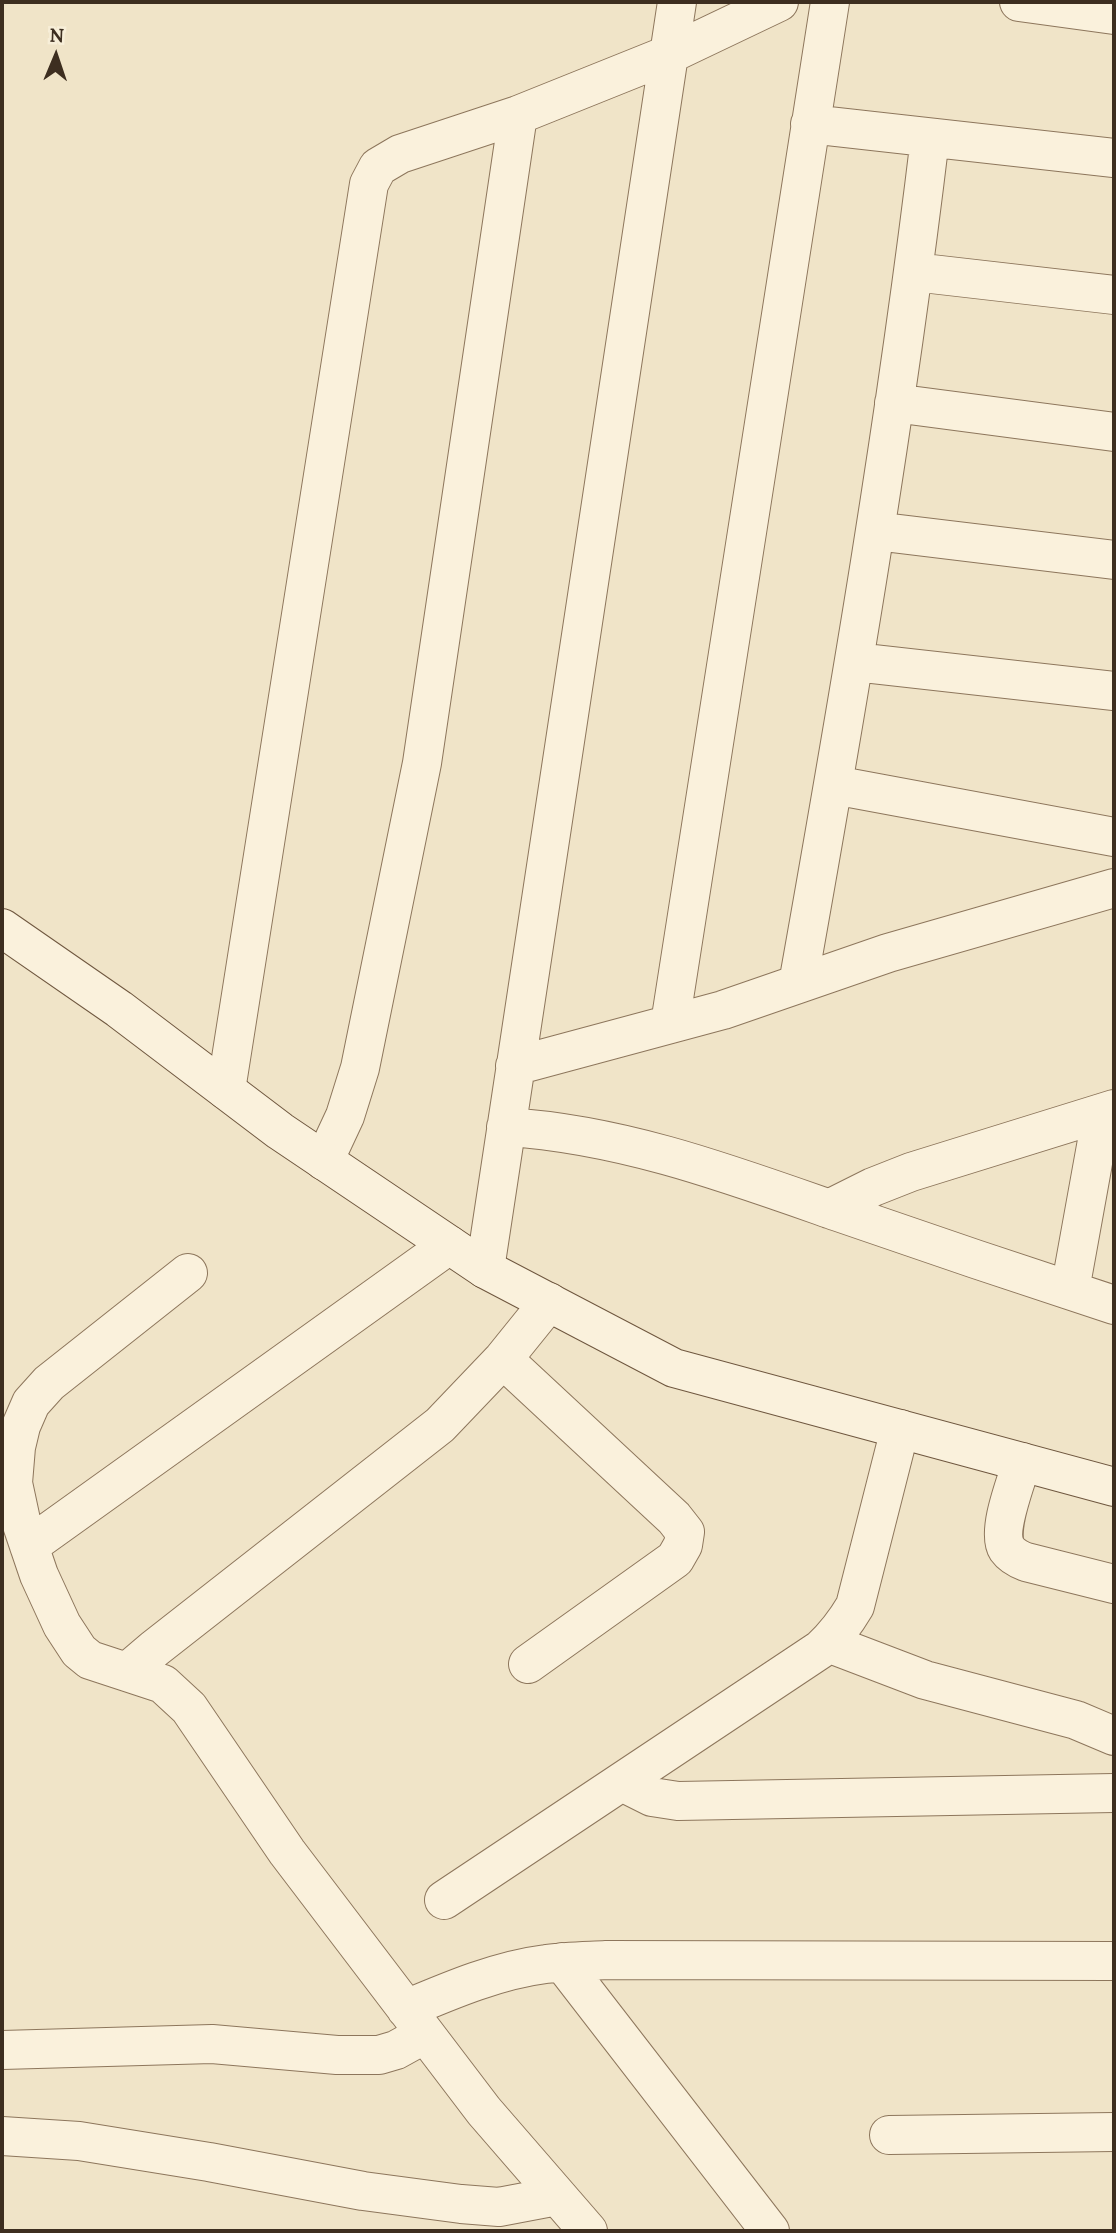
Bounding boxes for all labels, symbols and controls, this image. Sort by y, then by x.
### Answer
north arrow [21,21,91,91]
text: N [49,23,64,47]

